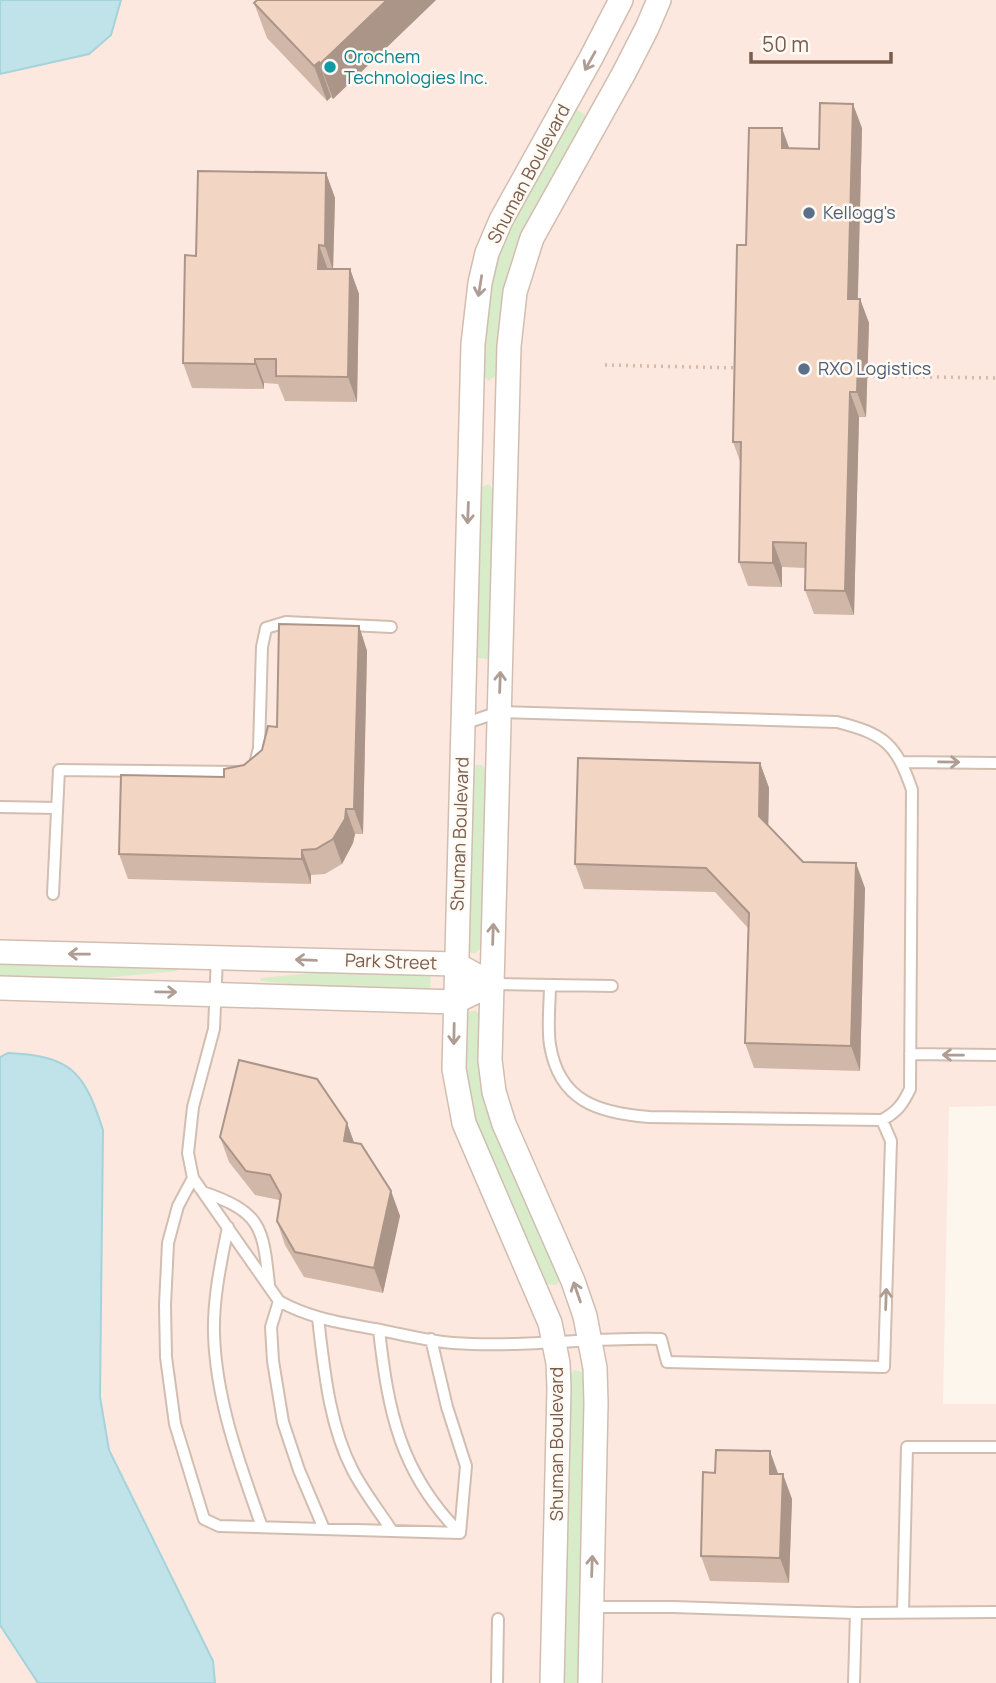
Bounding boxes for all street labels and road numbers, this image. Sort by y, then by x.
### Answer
street label: Shuman Boulevard [481,100,575,247]
street label: Shuman Boulevard [444,756,474,912]
street label: Park Street [344,947,438,975]
street label: Shuman Boulevard [544,1367,568,1521]

